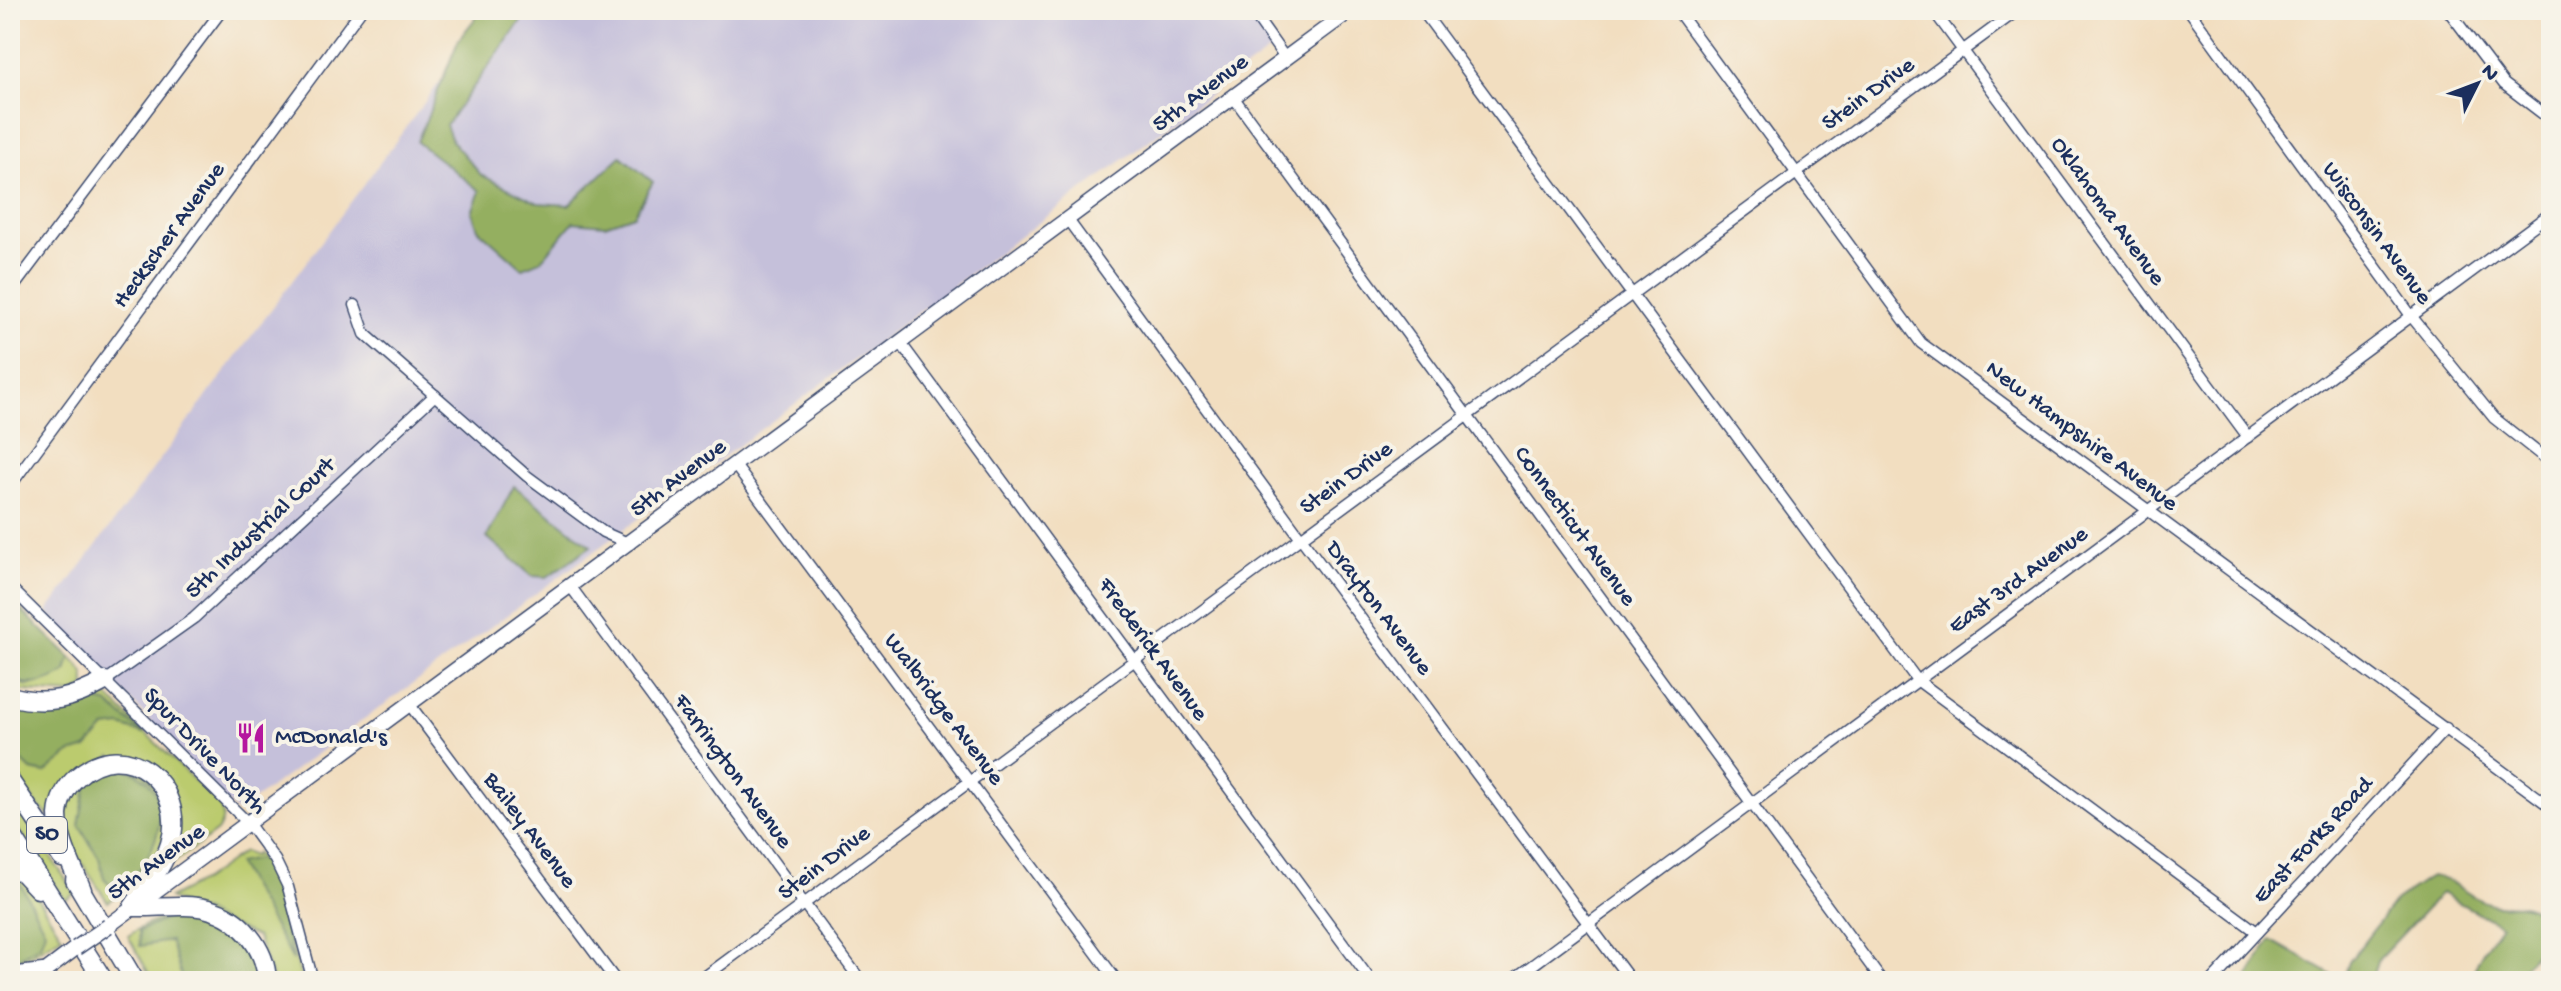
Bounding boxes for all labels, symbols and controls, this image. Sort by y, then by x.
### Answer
north arrow [2437,44,2517,124]
street label: 5th Avenue [1147,48,1255,140]
street label: Stein Drive [1817,51,1922,138]
text: N [2474,59,2503,87]
street label: Oklahoma Avenue [2043,132,2171,293]
street label: Heckscher Avenue [107,157,233,315]
street label: Wisconsin Avenue [2314,157,2438,312]
street label: New Hampshire Avenue [1979,355,2184,519]
street label: 5th Avenue [625,433,733,525]
street label: Stein Drive [1295,435,1400,522]
street label: Connecticut Avenue [1506,441,1642,613]
street label: 5th Industrial Court [180,450,344,606]
street label: East 3rd Avenue [1944,520,2095,641]
street label: Drayton Avenue [1317,534,1438,682]
street label: Frederick Avenue [1090,572,1214,728]
street label: Walbridge Avenue [876,628,1010,792]
street label: Spur Drive North [136,682,272,822]
street label: Farrington Avenue [665,688,798,856]
restaurant icon: McDonald's [234,721,268,755]
place label: McDonald's [275,724,388,753]
street label: Bailey Avenue [475,766,583,895]
street label: East Forks Road [2248,770,2382,911]
road number: SO [27,817,67,853]
street label: 5th Avenue [103,818,212,908]
street label: Stein Drive [773,820,877,908]

